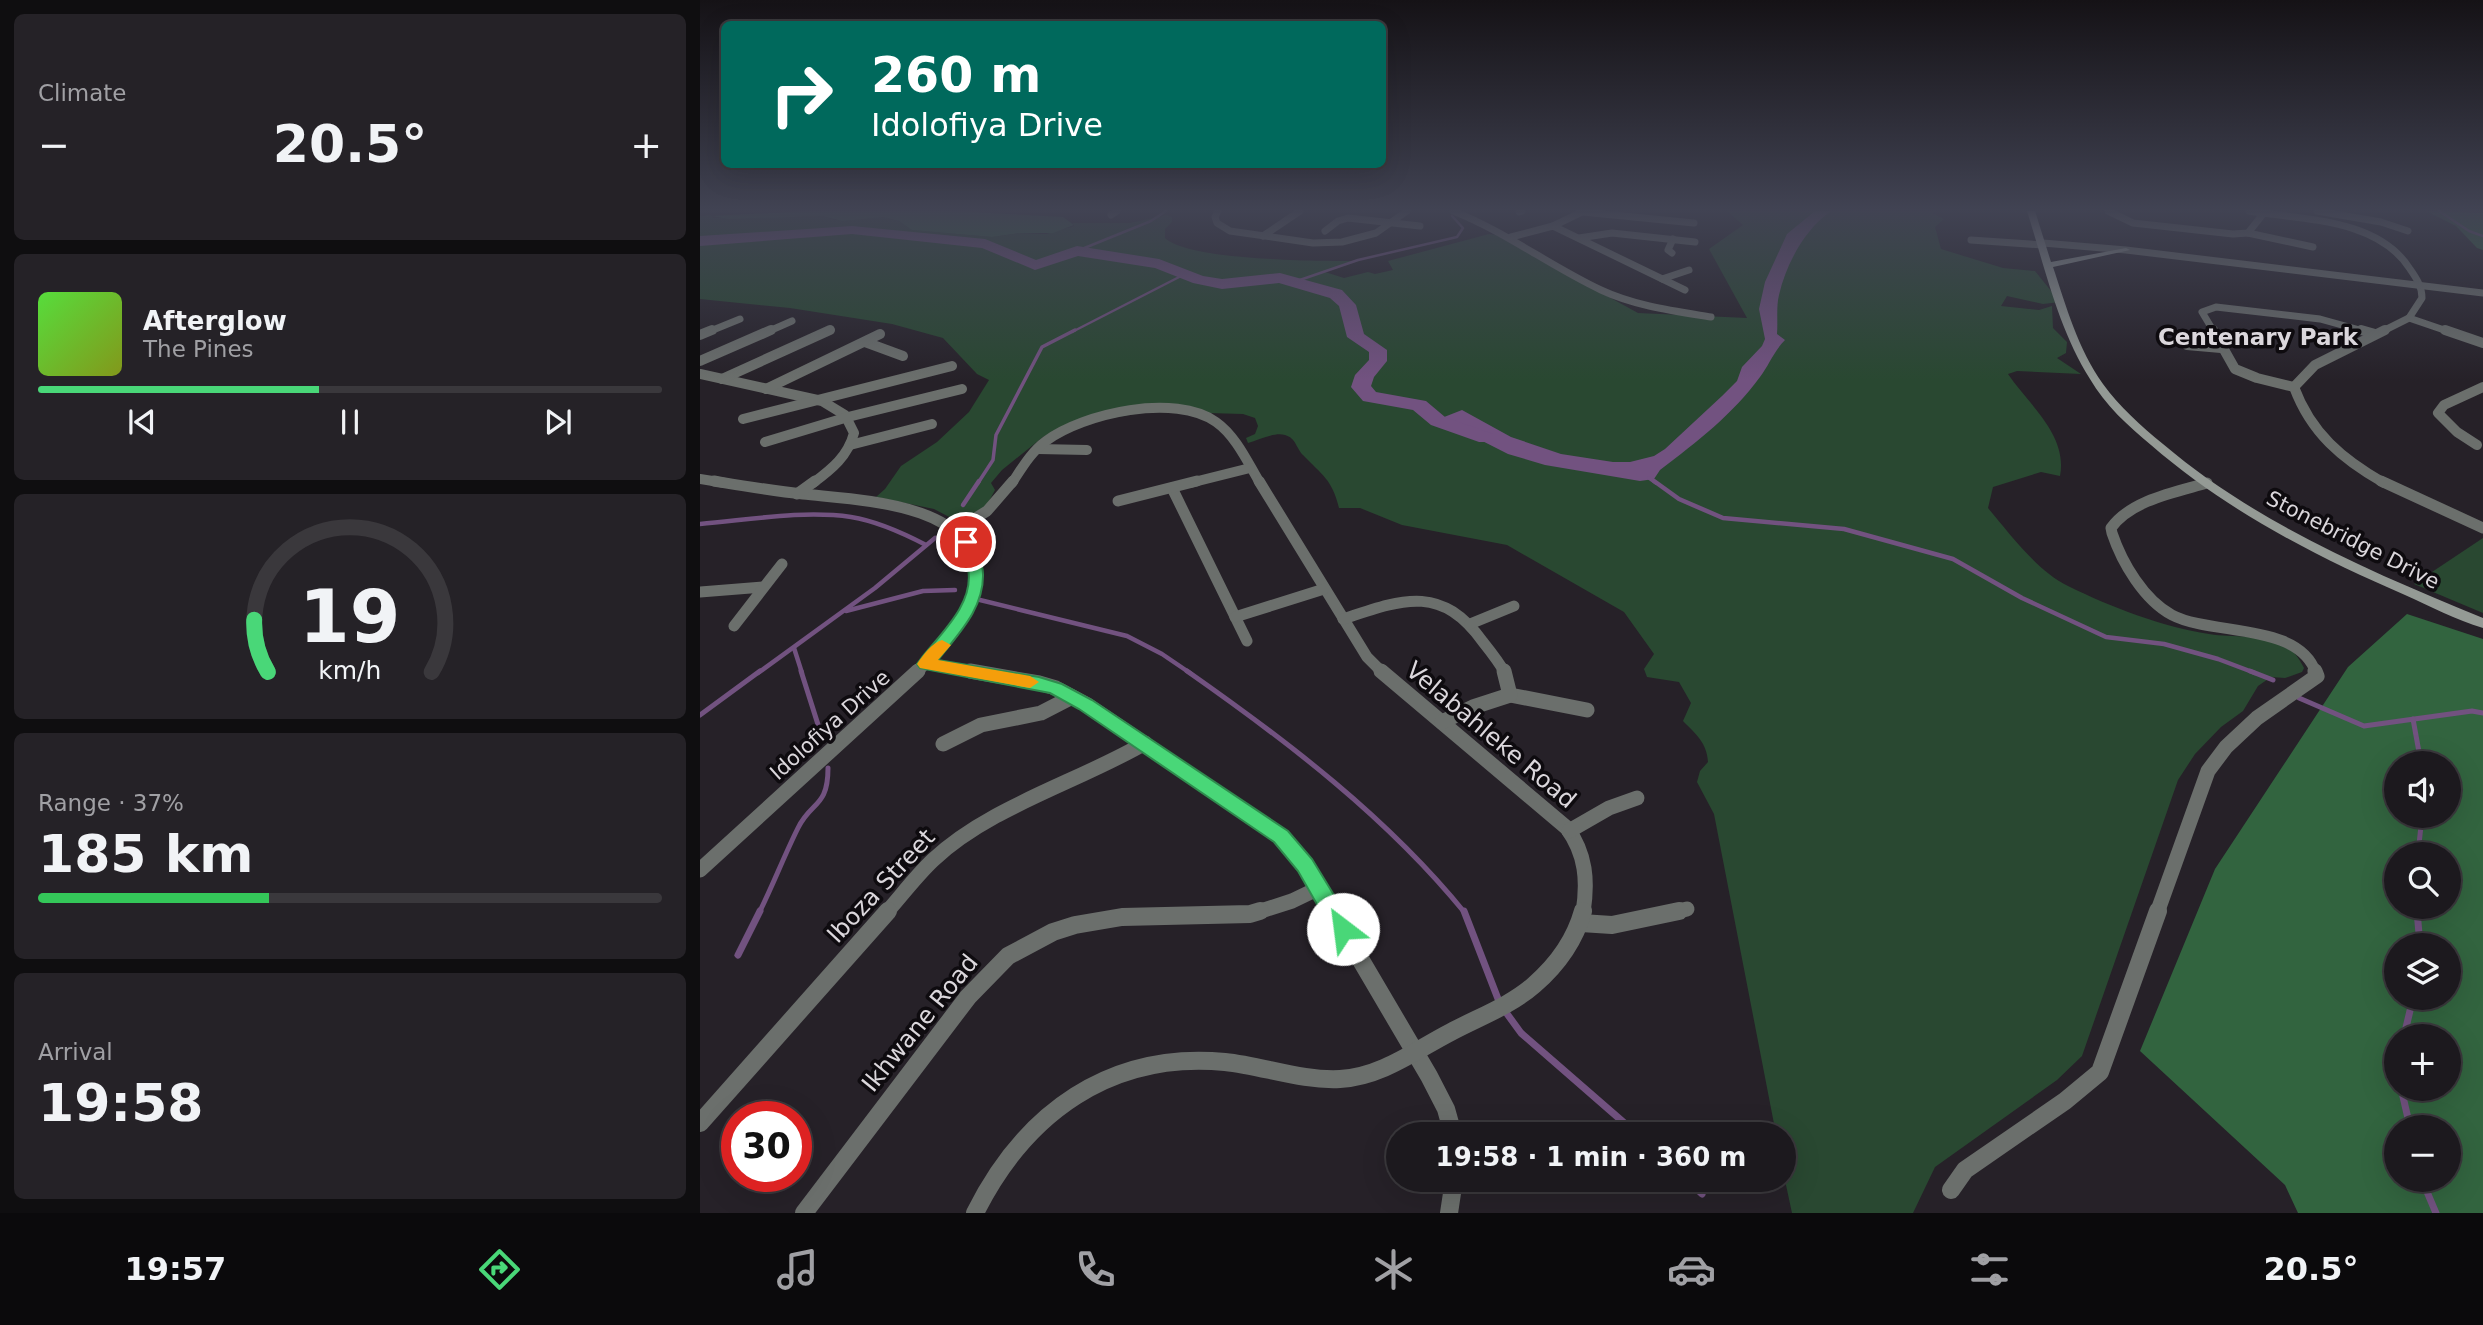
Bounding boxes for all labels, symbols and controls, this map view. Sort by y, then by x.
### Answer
text: 260 m [871,47,1041,104]
icon: right [756,49,847,140]
text: Climate [38,80,127,106]
text: Idolofiya Drive [871,106,1103,144]
text: 20.5° [273,114,427,174]
text: − [38,123,70,167]
text: + [630,123,662,167]
text: Afterglow [143,306,287,336]
district label: Centenary Park [2158,324,2359,350]
text: The Pines [143,336,254,362]
icon: previous [123,403,161,441]
icon: pause [331,403,369,441]
icon: next [539,403,577,441]
street label: Stonebridge Drive [2263,486,2443,594]
pin [936,512,996,572]
icon: arrive [947,523,985,561]
text: 19 [299,575,401,660]
text: km/h [318,656,382,685]
street label: Velabahleke Road [1400,656,1582,814]
street label: Idolofiya Drive [765,665,895,785]
map controls [2384,751,2461,1192]
button: sound [2384,751,2461,828]
text: Range · 37% [38,790,184,816]
street label: Iboza Street [821,823,941,949]
text: 185 km [38,824,253,884]
button: search [2384,842,2461,919]
position arrow [1306,892,1380,966]
button: layers [2384,933,2461,1010]
street label: Ikhwane Road [856,949,984,1097]
button: + [2384,1024,2461,1101]
text: Arrival [38,1039,113,1065]
text: 19:58 [38,1073,204,1133]
speed limit sign: 30 [721,1101,812,1192]
button: − [2384,1115,2461,1192]
text: 19:58 · 1 min · 360 m [1436,1142,1746,1172]
icon: directions [475,1245,524,1294]
icon: music [773,1245,822,1294]
icon: phone [1071,1245,1120,1294]
icon: climate [1369,1245,1418,1294]
icon: car [1667,1245,1716,1294]
icon: filters [1965,1245,2014,1294]
text: 19:57 [125,1250,226,1288]
text: 20.5° [2263,1250,2358,1288]

